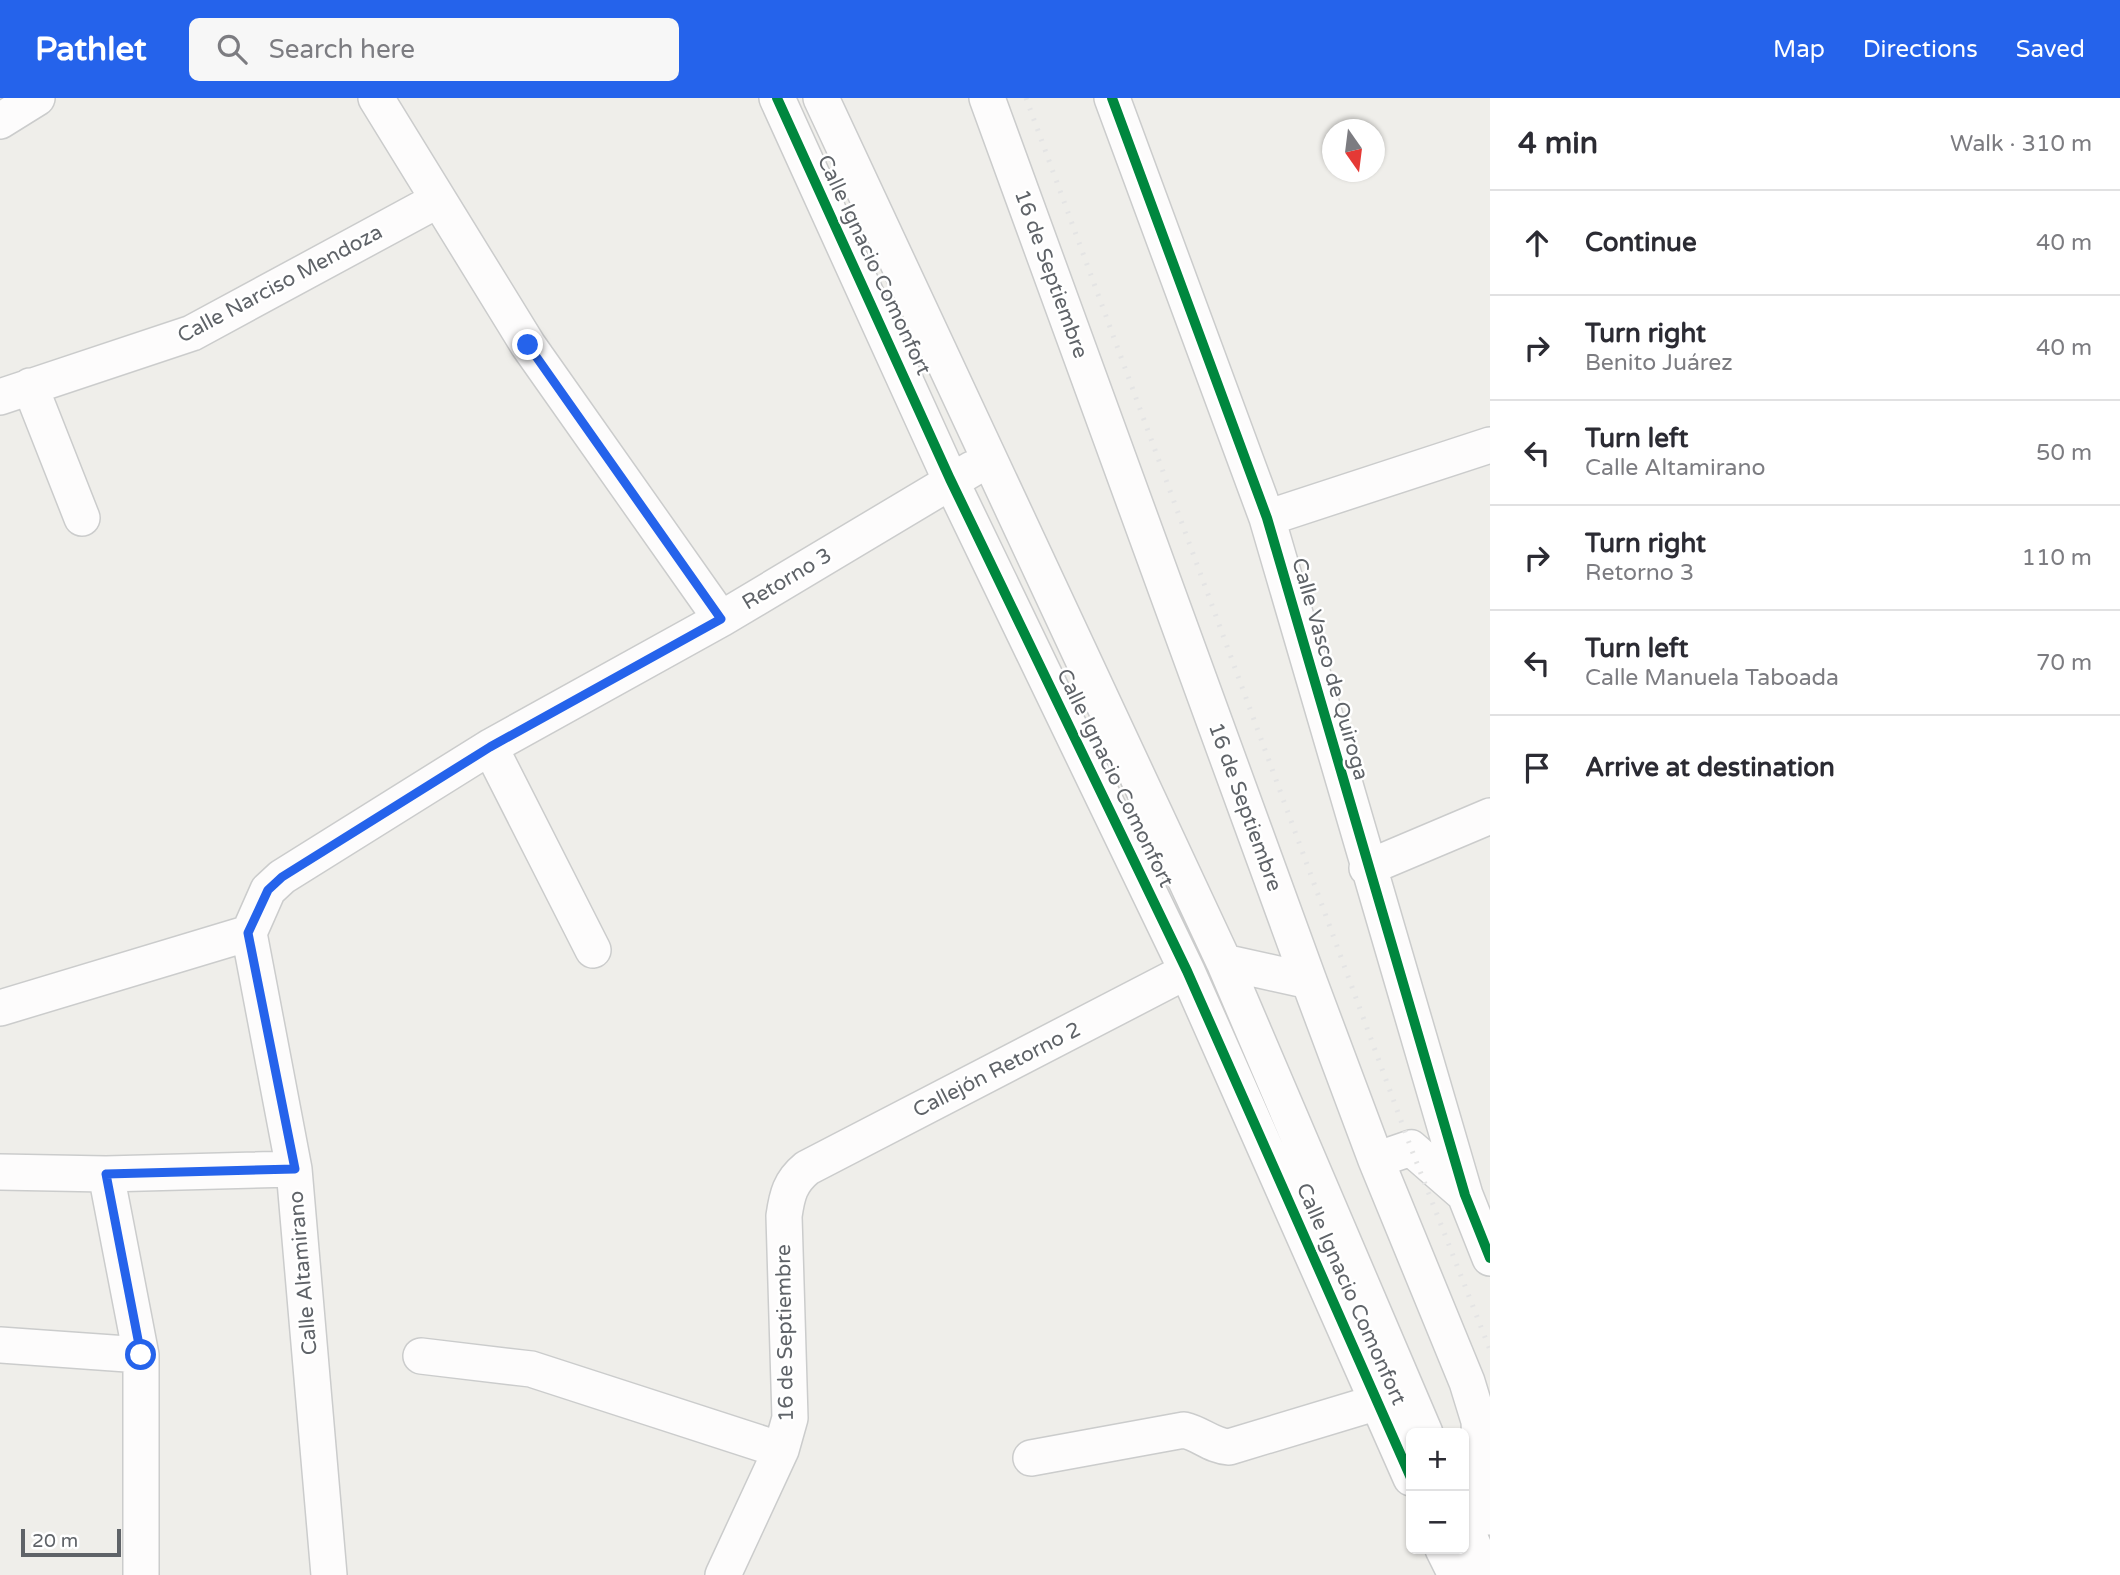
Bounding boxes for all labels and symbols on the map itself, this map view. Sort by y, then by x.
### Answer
north arrow [1322,119,1385,182]
street label: Calle Ignacio Comonfort [812,151,936,379]
street label: 16 de Septiembre [1009,186,1093,362]
street label: Calle Narciso Mendoza [173,219,387,349]
route end [512,329,543,360]
street label: Retorno 3 [738,543,836,615]
street label: Calle Vasco de Quiroga [1286,555,1374,783]
street label: Calle Ignacio Comonfort [1051,665,1179,891]
street label: 16 de Septiembre [1203,719,1287,895]
street label: Callejón Retorno 2 [909,1017,1085,1123]
street label: Calle Ignacio Comonfort [1291,1179,1411,1409]
street label: Calle Altamirano [283,1190,323,1356]
street label: 16 de Septiembre [771,1244,799,1422]
route start [125,1339,156,1370]
scale bar [21,1526,121,1558]

